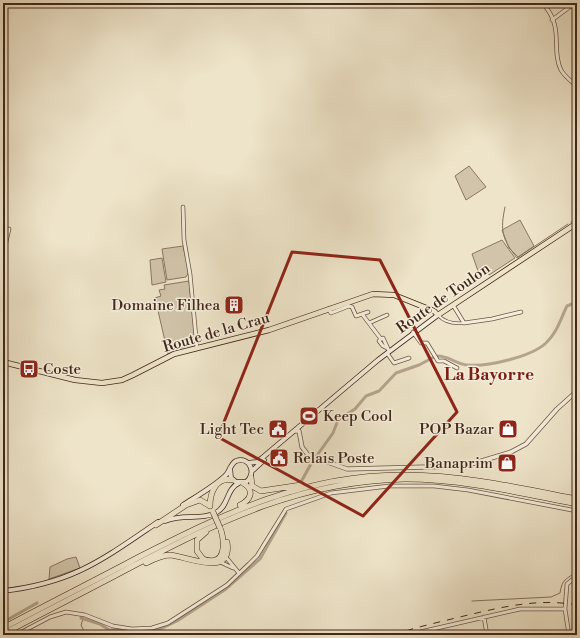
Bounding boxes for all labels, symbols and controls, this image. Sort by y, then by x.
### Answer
street label: Route de Toulon [393,259,494,338]
building icon: Domaine Filhea [223,294,245,316]
place label: Domaine Filhea [111,296,220,315]
street label: Route de la Crau [161,308,272,357]
bus stop icon: Coste [18,358,40,380]
place label: Coste [43,360,81,379]
district label: La Bayorre [444,364,534,386]
sports icon: Keep Cool [298,405,320,427]
place label: Keep Cool [323,407,393,426]
public building icon: Light Tec [267,418,289,440]
shop icon: POP Bazar [497,418,519,440]
place label: Light Tec [200,420,264,439]
place label: POP Bazar [419,420,495,439]
public building icon: Relais Poste [268,447,290,469]
place label: Relais Poste [293,449,375,468]
shop icon: Banaprim [496,452,518,474]
place label: Banaprim [424,454,493,473]

